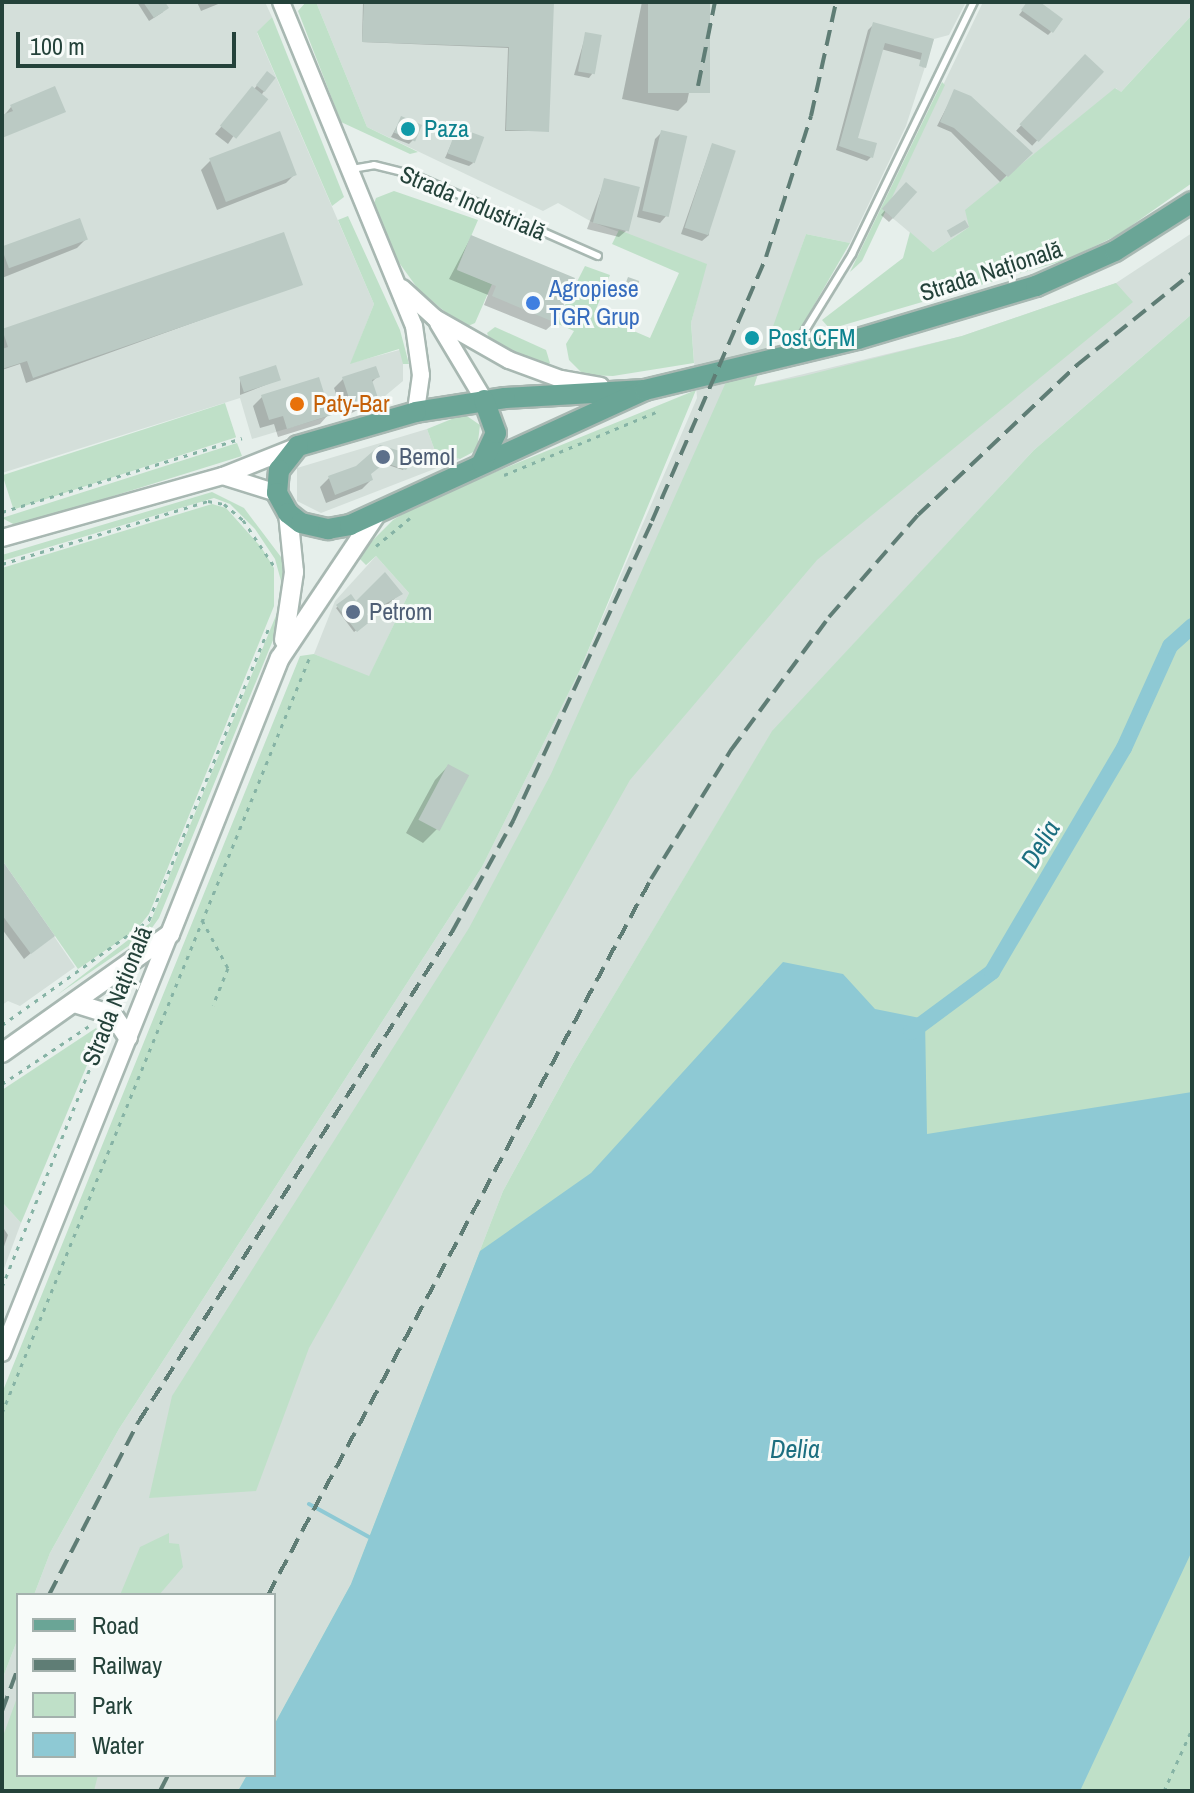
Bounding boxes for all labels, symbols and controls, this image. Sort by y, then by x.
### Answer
scale bar [20,16,240,66]
text: 100 m [30,30,85,62]
place label: Paza [424,115,469,143]
marker: Paza [399,120,417,138]
street label: Strada Industrială [396,159,550,247]
street label: Strada Națională [916,234,1066,308]
place label: Agropiese TGR Grup [549,275,640,331]
marker: Agropiese TGR Grup [524,294,542,312]
place label: Post CFM [768,324,855,352]
marker: Post CFM [743,329,761,347]
place label: Paty-Bar [313,390,390,418]
marker: Paty-Bar [288,395,306,413]
place label: Bemol [399,443,455,471]
marker: Bemol [374,448,392,466]
place label: Petrom [369,598,432,626]
marker: Petrom [344,603,362,621]
water label: Delia [1014,815,1066,873]
street label: Strada Națională [76,922,158,1070]
water label: Delia [770,1433,820,1465]
legend [16,1593,276,1777]
text: Road [92,1609,139,1641]
text: Railway [92,1649,162,1681]
text: Park [92,1689,132,1721]
text: Water [92,1729,144,1761]

